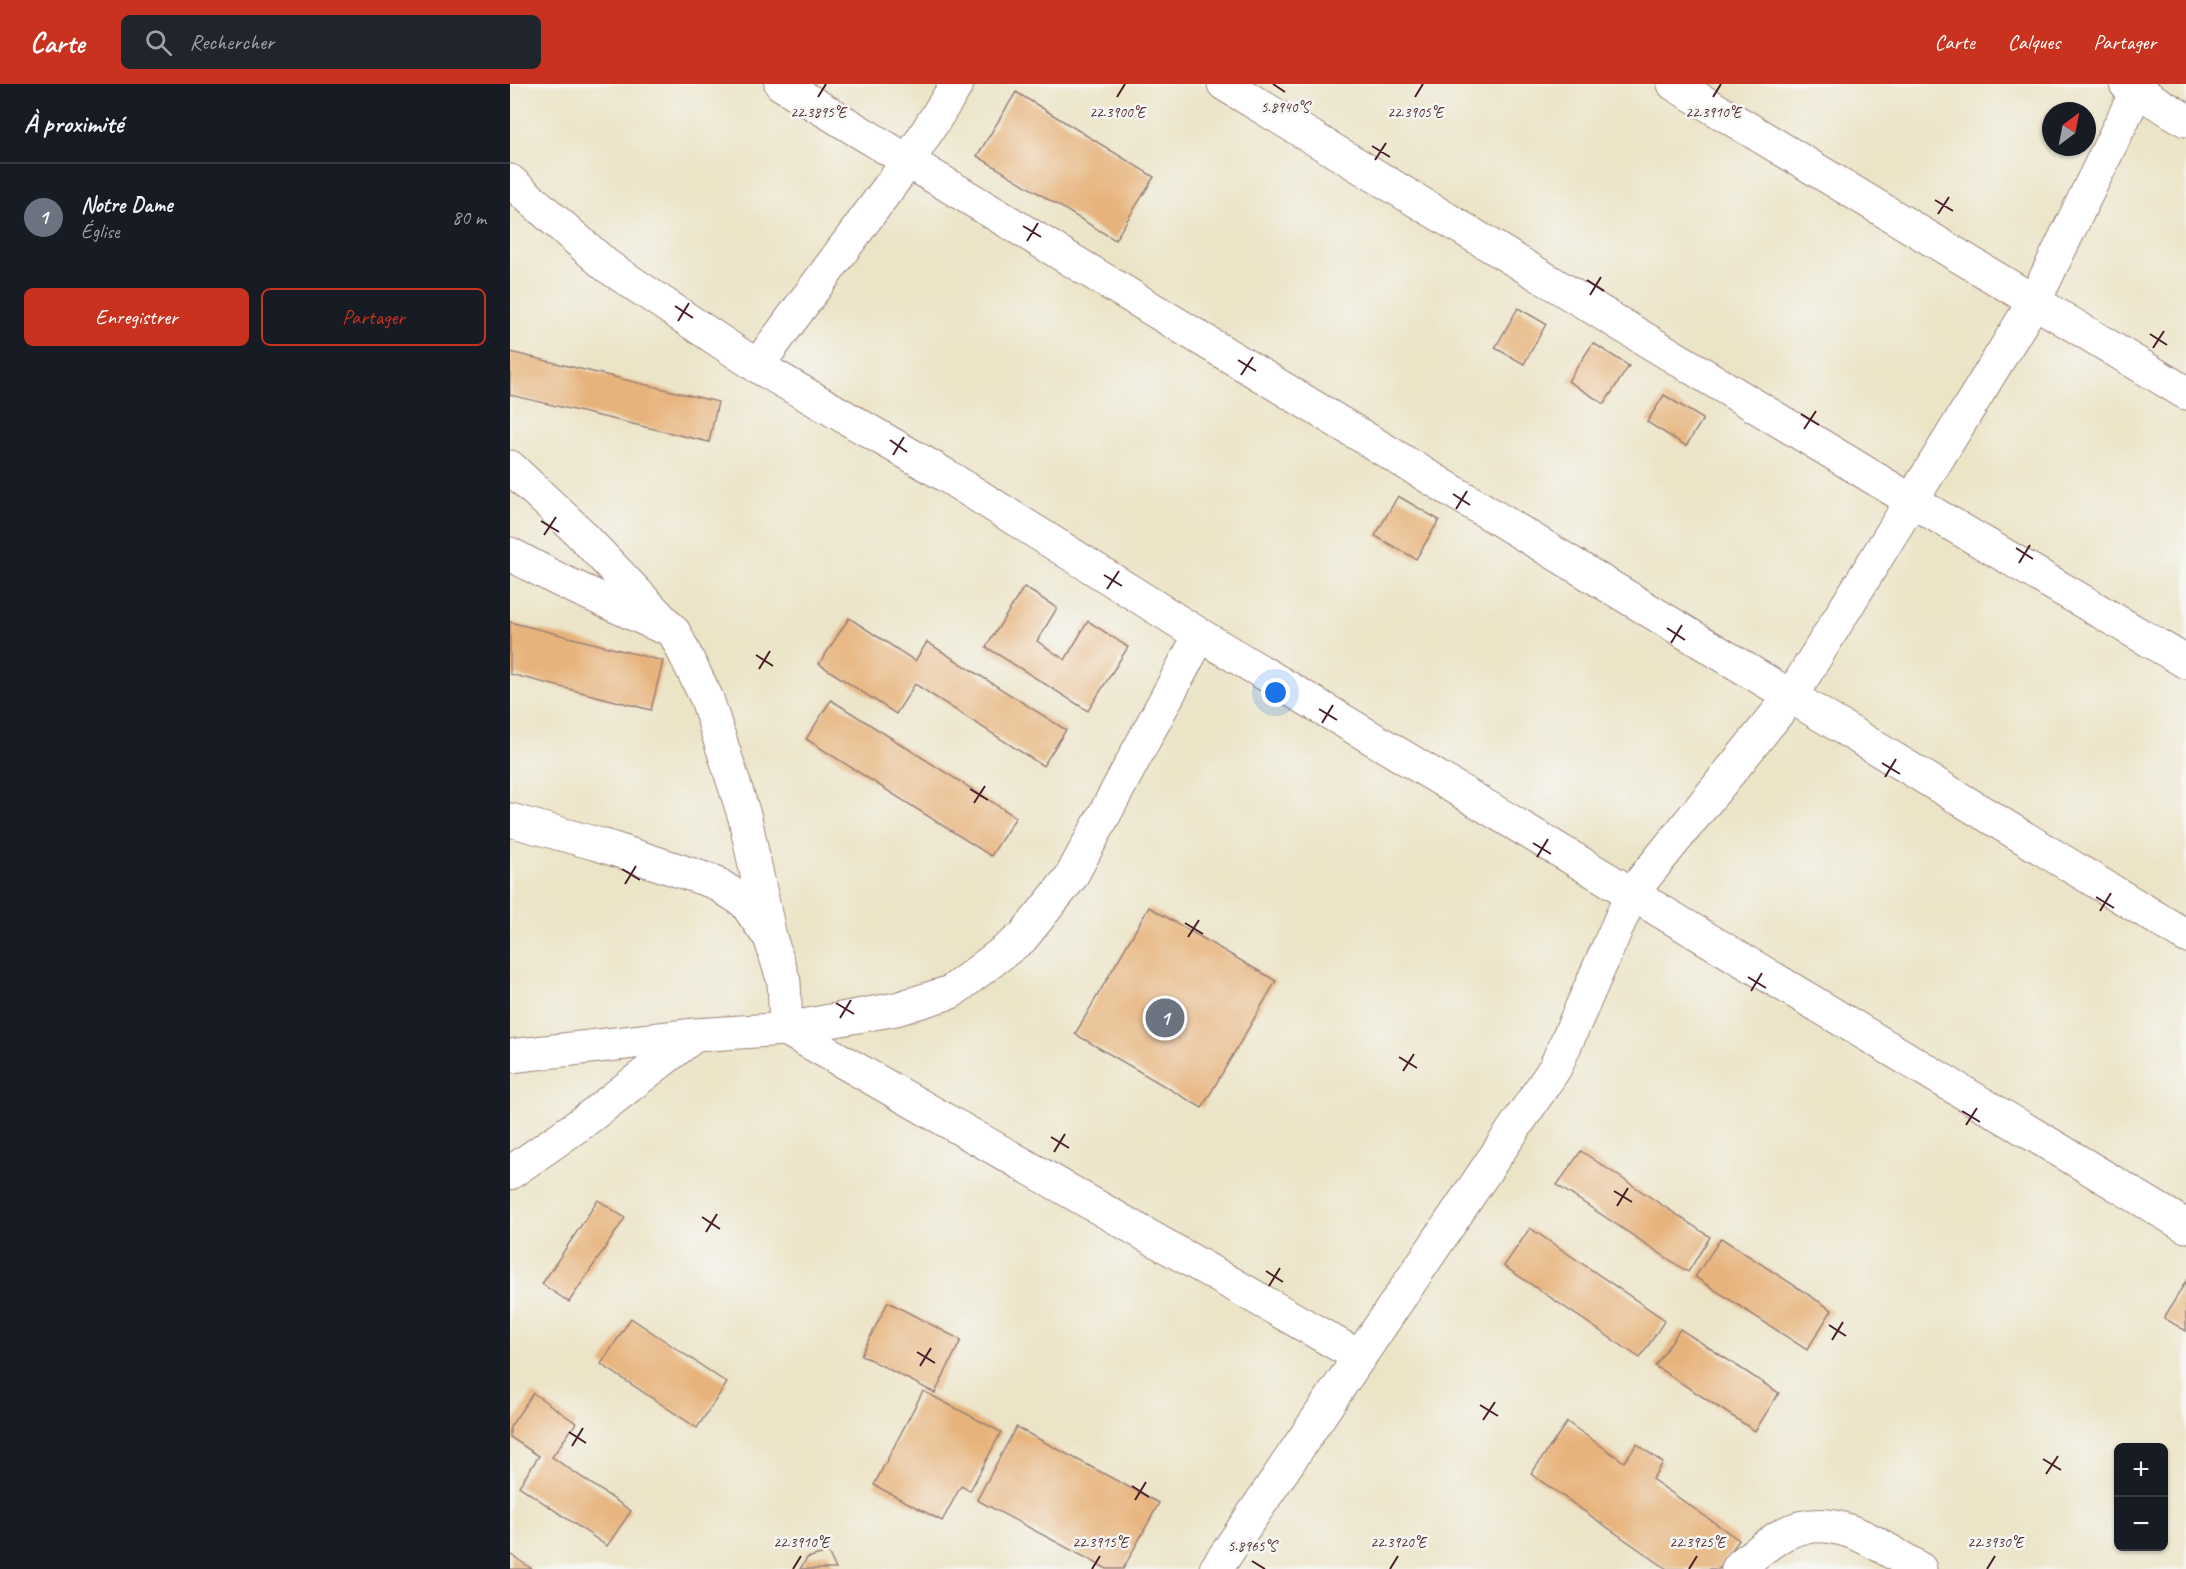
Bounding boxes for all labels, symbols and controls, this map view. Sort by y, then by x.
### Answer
search box [121,15,541,69]
text: Carte [30,25,85,60]
icon: search [142,26,175,59]
text: Rechercher [190,28,274,56]
text: Carte [1934,29,1975,55]
text: Calques [2008,29,2060,55]
text: Partager [2093,29,2156,55]
text: 5.8940°S [1261,98,1312,117]
north arrow [2042,102,2096,156]
text: 22.3895°E [790,103,848,122]
text: 22.3900°E [1089,103,1147,122]
text: 22.3905°E [1387,103,1445,122]
text: 22.3910°E [1685,103,1743,122]
text: À proximité [24,107,123,140]
text: Notre Dame [81,191,172,219]
text: 1 [39,205,48,230]
text: 80 m [452,205,486,230]
text: Église [81,219,120,244]
button: Enregistrer [24,288,249,346]
button: Partager [261,288,486,346]
your location [1261,678,1290,707]
pin: 1 [1146,996,1184,1040]
map controls [2114,1443,2168,1551]
button: + [2114,1443,2168,1497]
button: − [2114,1497,2168,1551]
text: 22.3910°E [773,1533,831,1552]
text: 22.3915°E [1072,1533,1130,1552]
text: 22.3920°E [1370,1533,1428,1552]
text: 22.3925°E [1669,1533,1727,1552]
text: 22.3930°E [1967,1533,2025,1552]
text: 5.8965°S [1228,1537,1279,1556]

